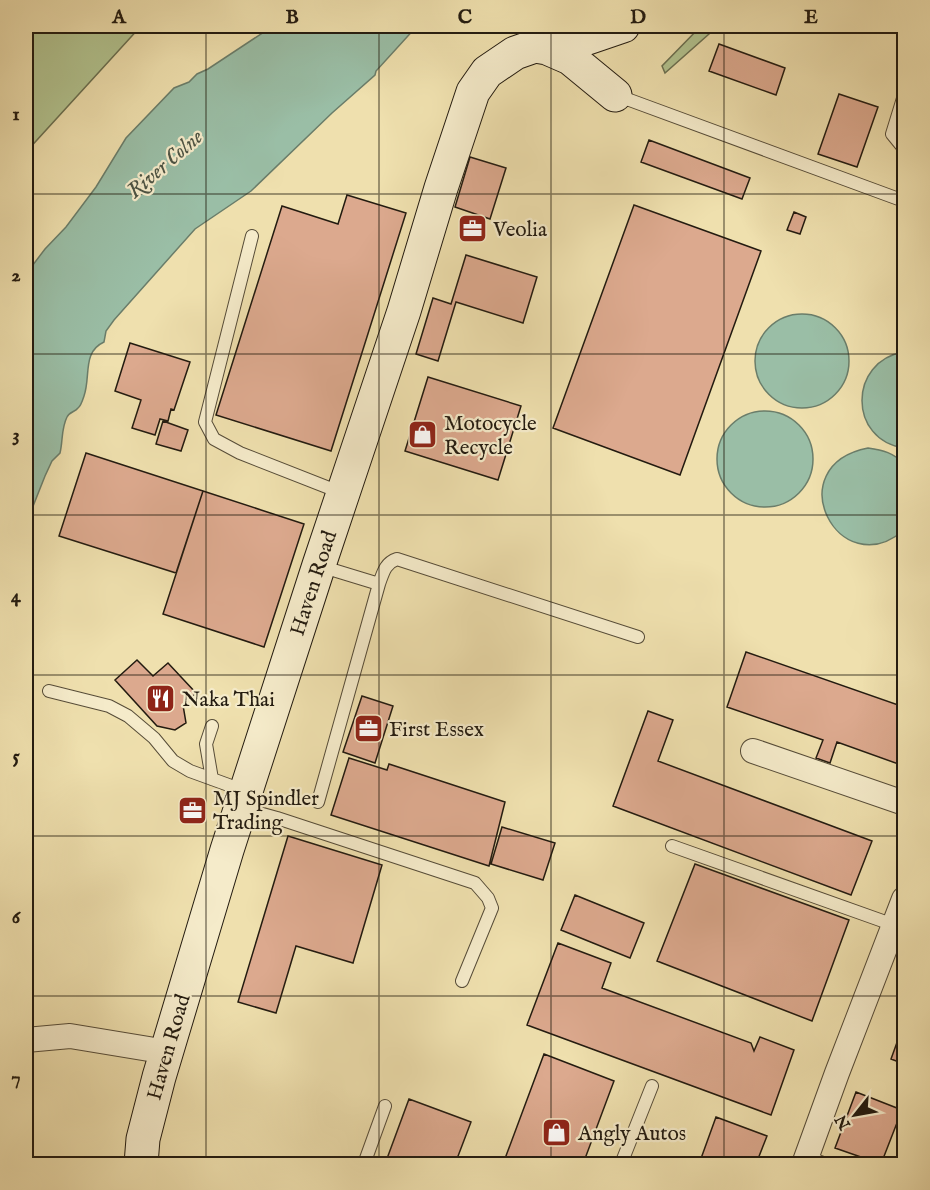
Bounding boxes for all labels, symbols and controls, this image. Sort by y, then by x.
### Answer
text: A [111,5,127,30]
text: B [285,5,299,30]
text: C [458,5,472,30]
text: D [630,5,646,30]
text: E [804,5,818,30]
text: 1 [12,102,20,127]
water label: River Colne [121,123,210,205]
office icon: Veolia [456,213,488,245]
place label: Veolia [492,217,548,244]
text: 2 [11,263,21,288]
place label: Motocycle Recycle [444,411,537,462]
shop icon: Motocycle Recycle [407,419,439,451]
text: 3 [12,423,20,448]
street label: Haven Road [285,527,344,639]
text: 4 [11,584,22,609]
restaurant icon: Naka Thai [145,683,177,715]
place label: Naka Thai [182,687,275,714]
office icon: First Essex [352,713,384,745]
place label: First Essex [389,717,484,744]
text: 5 [12,744,20,769]
place label: MJ Spindler Trading [213,786,319,837]
office icon: MJ Spindler Trading [176,794,208,826]
text: 6 [12,905,22,930]
street label: Haven Road [141,991,198,1104]
text: 7 [11,1066,21,1091]
north arrow [825,1085,885,1145]
text: N [832,1110,857,1134]
shop icon: Angly Autos [541,1117,573,1149]
place label: Angly Autos [577,1121,686,1148]

